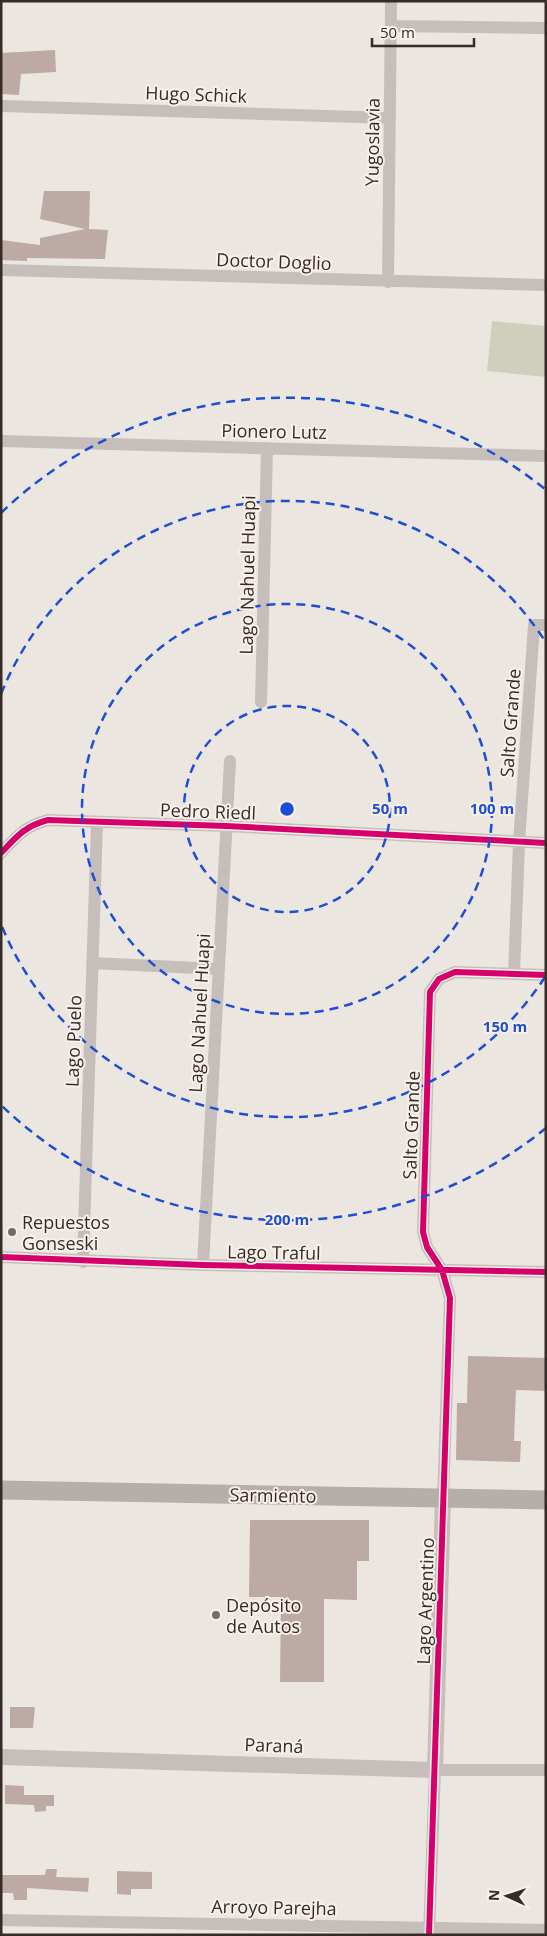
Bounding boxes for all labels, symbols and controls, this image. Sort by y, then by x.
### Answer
scale bar [372,15,474,47]
text: 50 m [380,22,415,42]
street label: Hugo Schick [145,80,248,108]
street label: Yugoslavia [359,98,385,186]
street label: Doctor Doglio [216,247,332,275]
street label: Pionero Lutz [221,418,327,444]
street label: Lago Nahuel Huapi [234,495,260,655]
street label: Salto Grande [494,668,526,778]
street label: Pedro Riedl [160,797,256,825]
text: 50 m [372,798,408,818]
text: 100 m [470,798,514,818]
centre of rings [278,800,296,818]
street label: Lago Nahuel Huapi [183,933,215,1093]
street label: Lago Puelo [59,995,87,1087]
text: 150 m [483,1016,527,1036]
street label: Salto Grande [397,1070,425,1180]
text: 200 m [265,1209,309,1229]
place label: Repuestos Gonseski [22,1210,110,1255]
marker: Repuestos Gonseski [6,1226,18,1238]
street label: Lago Traful [227,1239,321,1265]
street label: Sarmiento [229,1482,317,1508]
street label: Lago Argentino [411,1537,439,1665]
place label: Depósito de Autos [226,1593,301,1638]
marker: Depósito de Autos [210,1609,222,1621]
street label: Paraná [244,1732,304,1758]
north arrow [482,1871,532,1921]
text: N [484,1889,503,1901]
street label: Arroyo Parejha [211,1894,337,1920]

